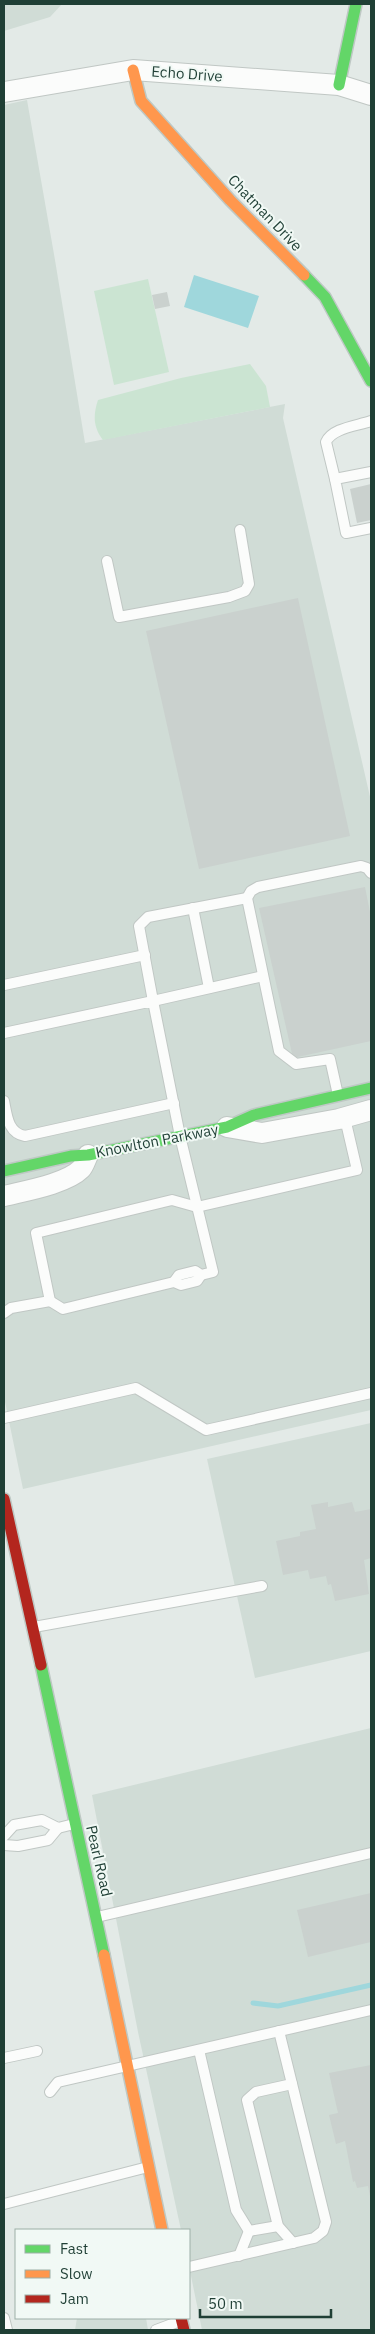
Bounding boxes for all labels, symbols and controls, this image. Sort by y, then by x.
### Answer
street label: Echo Drive [151,62,223,85]
street label: Chatman Drive [224,170,307,255]
street label: Knowlton Parkway [94,1119,220,1162]
street label: Pearl Road [82,1823,117,1898]
legend [15,2229,190,2319]
text: Fast [60,2239,88,2258]
text: Slow [60,2264,93,2283]
scale bar [200,2286,331,2318]
text: Jam [60,2289,89,2308]
text: 50 m [208,2294,243,2313]

